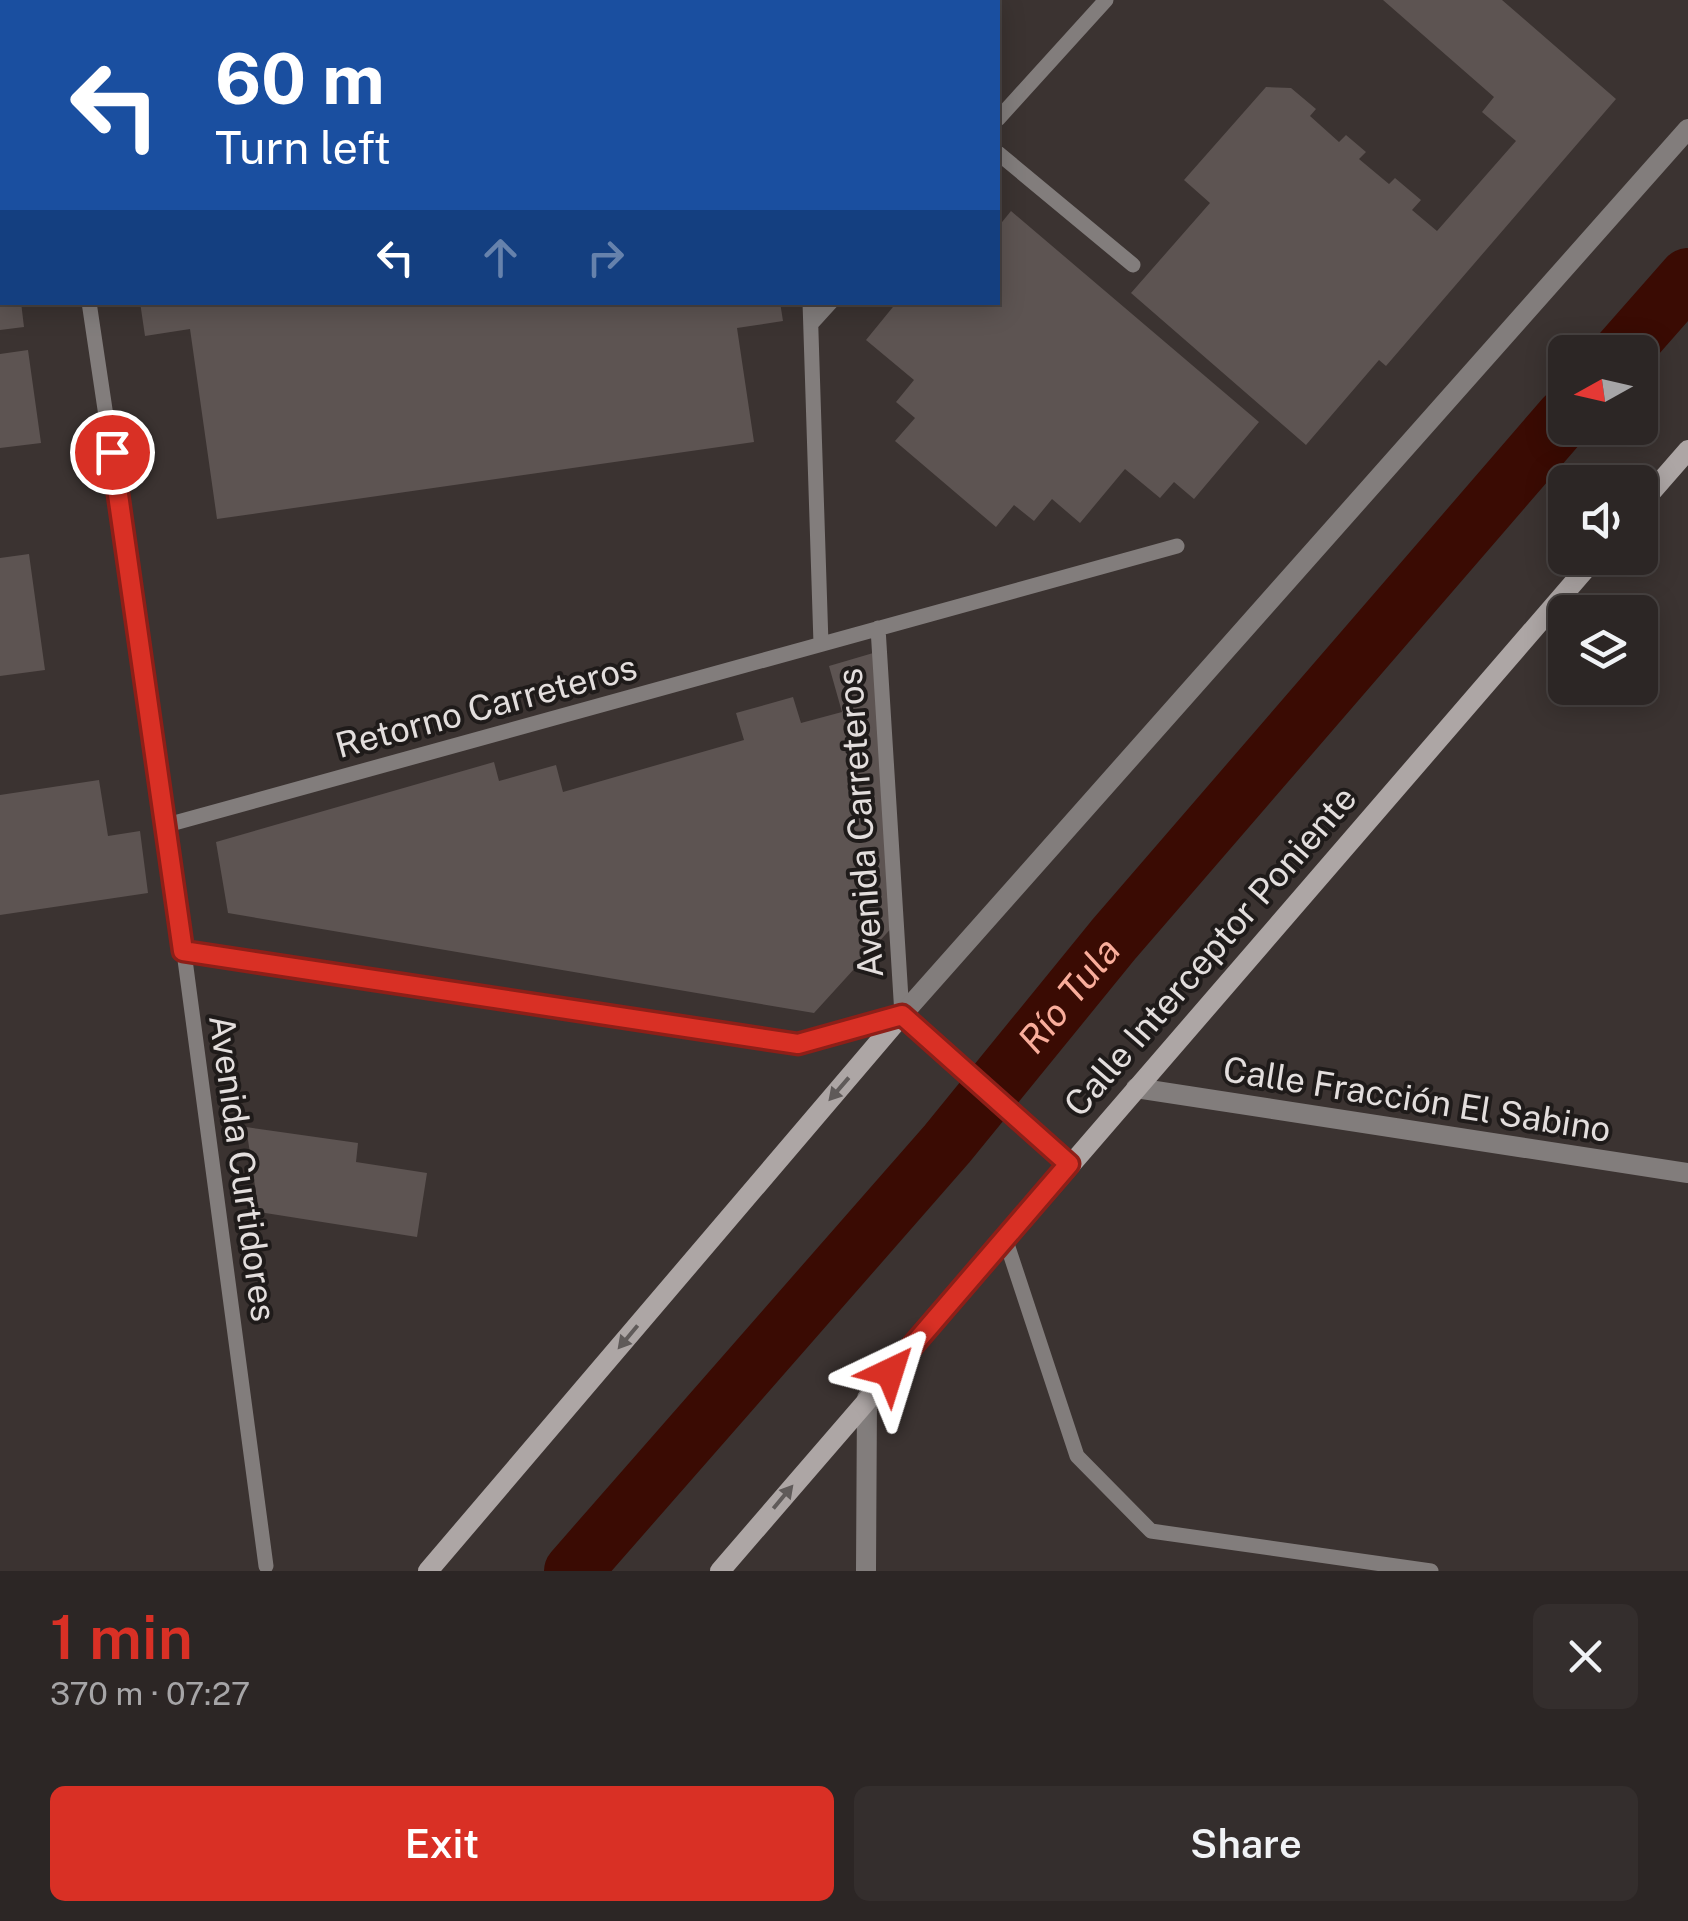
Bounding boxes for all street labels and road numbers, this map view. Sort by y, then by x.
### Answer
street label: Retorno Carreteros [331,646,641,766]
street label: Avenida Carreteros [829,667,891,979]
street label: Calle Interceptor Poniente [1056,778,1364,1124]
street label: Avenida Curtidores [201,1012,285,1324]
street label: Calle Fracción El Sabino [1220,1048,1614,1150]

